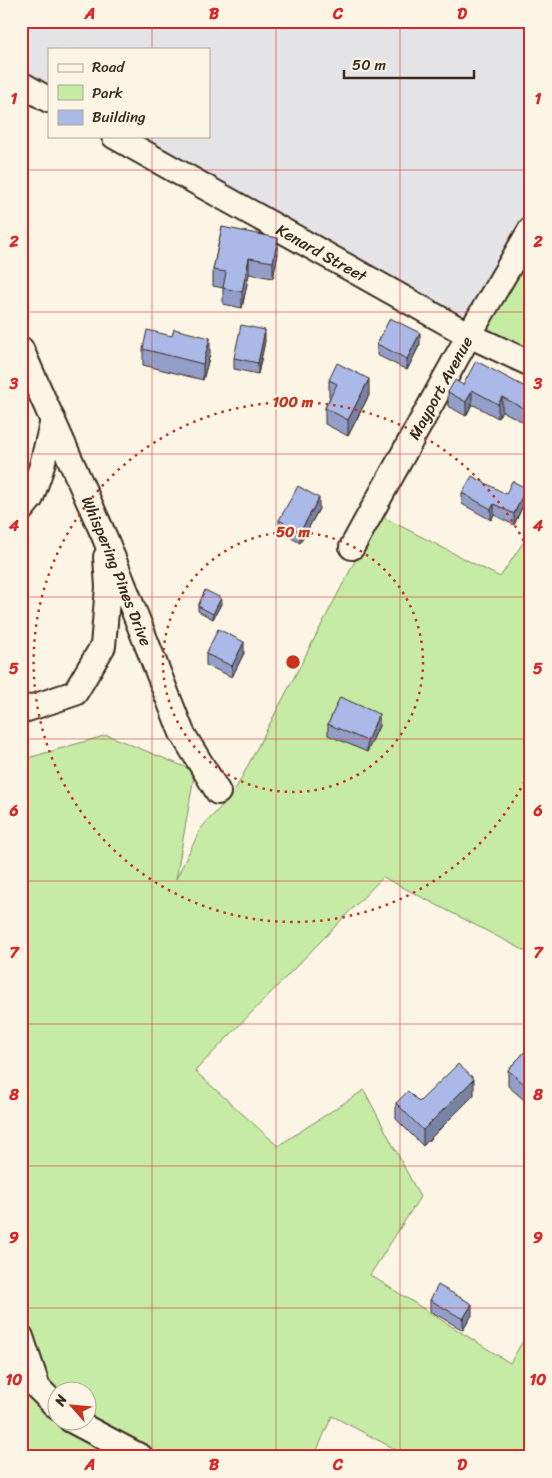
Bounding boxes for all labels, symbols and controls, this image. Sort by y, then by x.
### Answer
text: A [84,0,95,28]
text: B [209,0,220,28]
text: C [332,0,344,28]
text: D [457,0,467,28]
legend [48,48,210,138]
scale bar [344,48,474,80]
text: 50 m [352,52,387,78]
text: Road [92,54,125,80]
text: Park [92,80,123,106]
text: 1 [11,84,18,113]
text: 1 [535,84,542,113]
text: Building [92,104,146,130]
street label: Kenard Street [271,216,373,290]
text: 2 [8,227,19,256]
text: 2 [532,227,543,256]
street label: Mayport Avenue [400,331,481,445]
text: 3 [9,369,19,398]
text: 3 [533,369,543,398]
text: 100 m [273,389,314,415]
street label: Whispering Pines Drive [73,491,160,651]
text: 4 [8,511,19,540]
text: 4 [532,511,543,540]
text: 50 m [276,519,311,545]
centre of rings [284,653,302,671]
text: 5 [9,654,19,683]
text: 5 [533,654,543,683]
text: 6 [8,796,19,825]
text: 6 [532,796,543,825]
text: 7 [9,938,20,967]
text: 7 [533,938,544,967]
text: 8 [8,1080,19,1109]
text: 8 [532,1080,543,1109]
text: 9 [9,1223,19,1252]
text: 9 [533,1223,543,1252]
text: 10 [6,1365,22,1394]
text: 10 [530,1365,546,1394]
north arrow [48,1380,98,1430]
text: N [47,1390,74,1411]
text: A [84,1450,95,1478]
text: B [209,1450,220,1478]
text: C [332,1450,344,1478]
text: D [457,1450,467,1478]

